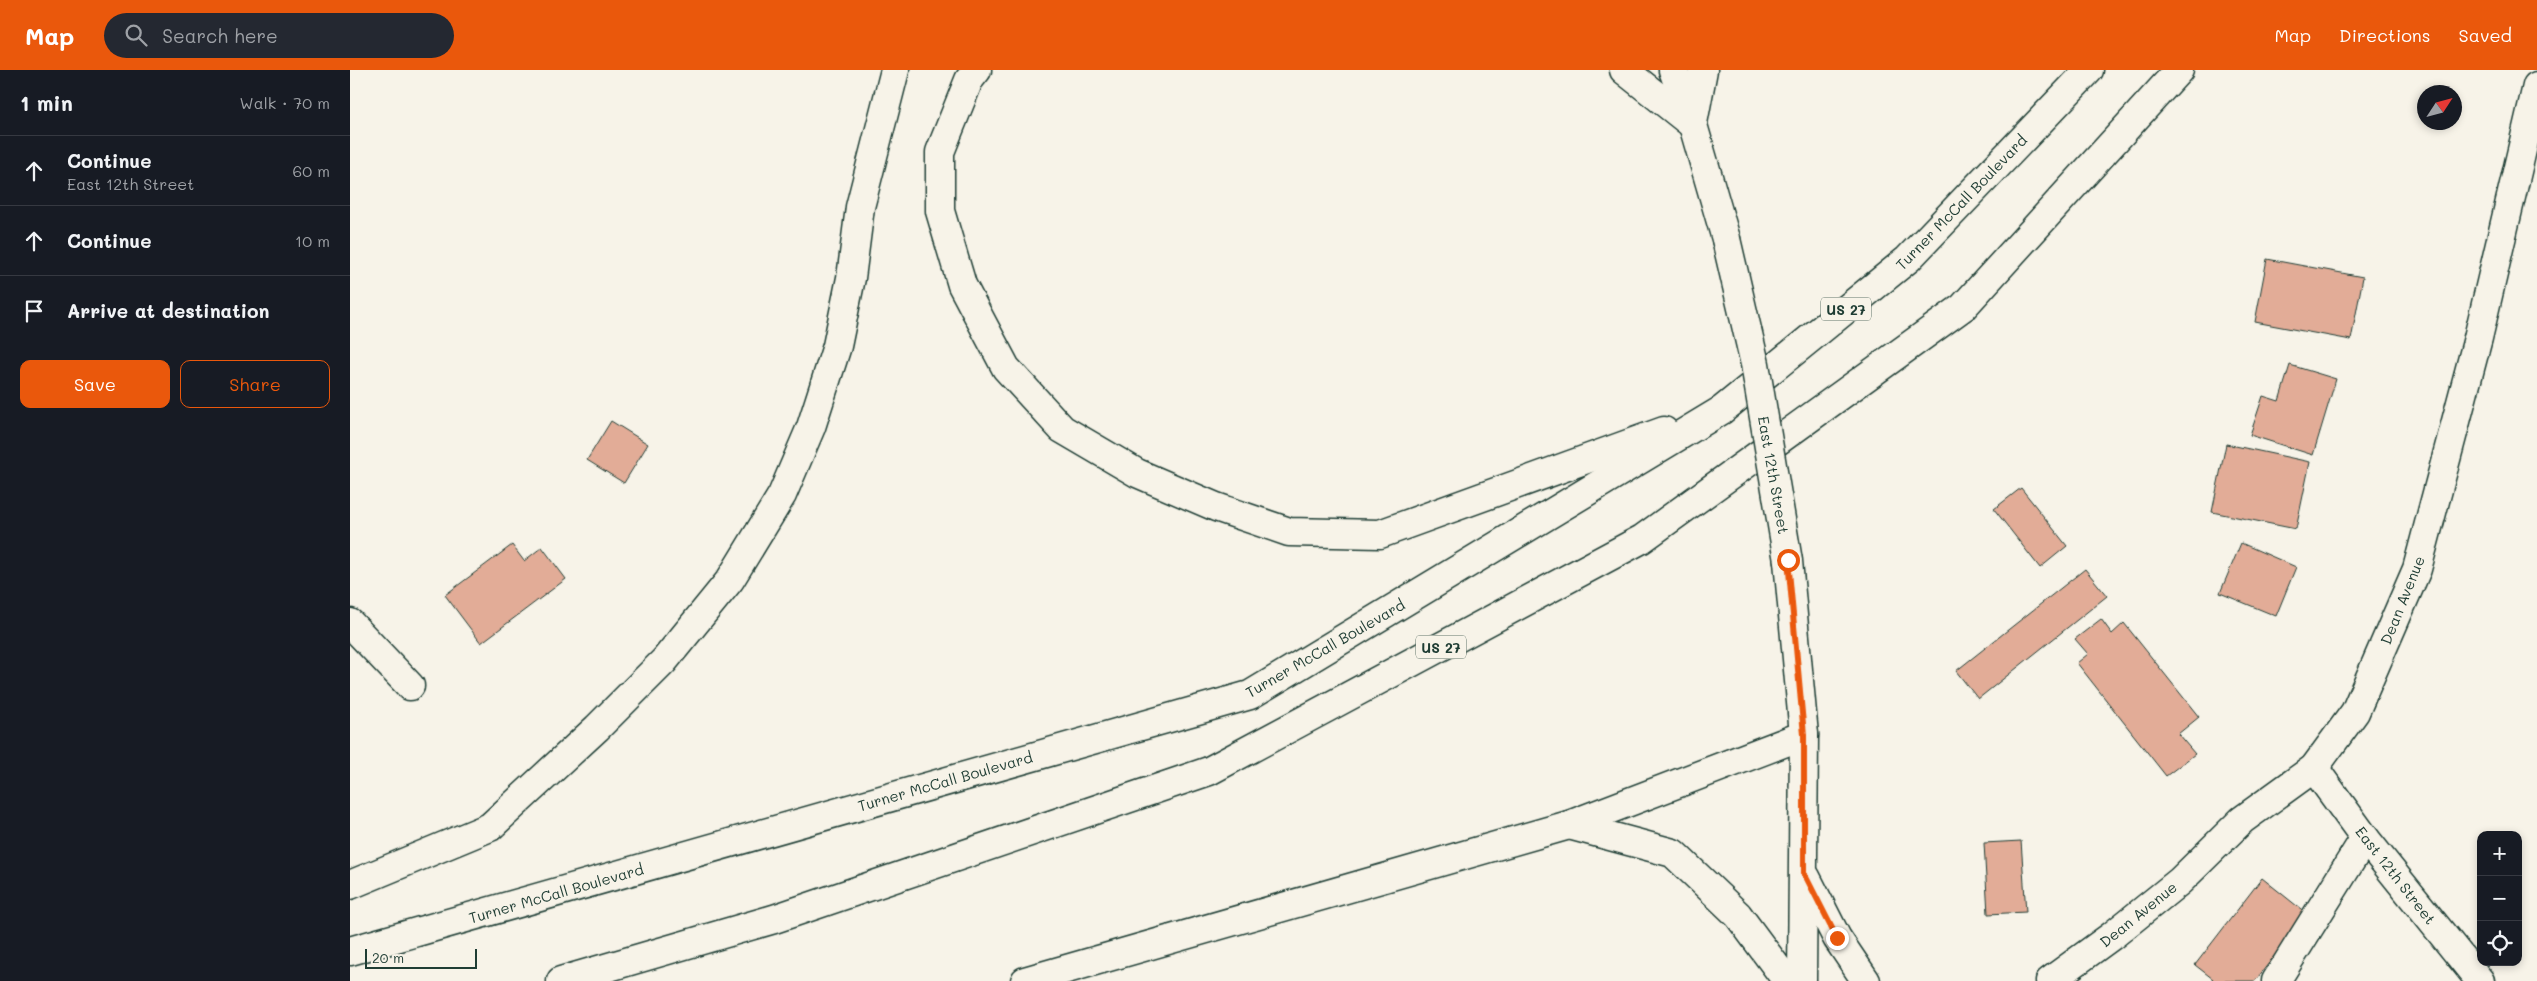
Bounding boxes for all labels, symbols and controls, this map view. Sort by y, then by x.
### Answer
search box [104,13,454,58]
text: Map [25,20,74,51]
icon: search [122,21,150,49]
text: Search here [162,23,278,48]
text: Map [2274,23,2311,47]
text: Directions [2339,23,2431,47]
text: Saved [2459,23,2512,47]
north arrow [2417,85,2462,130]
text: 1 min [20,89,73,116]
text: Walk · 70 m [240,92,330,113]
street label: Turner McCall Boulevard [1891,130,2031,274]
text: Continue [67,148,152,173]
icon: ahead [20,157,48,185]
text: 60 m [293,160,330,181]
text: East 12th Street [67,173,194,194]
icon: ahead [20,227,48,255]
text: Continue [67,228,152,253]
text: 10 m [295,230,330,251]
icon: arrive [20,297,48,325]
text: Arrive at destination [67,298,270,323]
road number: US 27 [1821,298,1871,320]
button: Save [20,360,170,408]
button: Share [180,360,330,408]
street label: East 12th Street [1754,415,1794,535]
route start [1777,549,1800,572]
street label: Dean Avenue [2375,553,2429,647]
street label: Turner McCall Boulevard [1242,594,1408,702]
road number: US 27 [1416,636,1466,658]
street label: Turner McCall Boulevard [855,746,1035,816]
street label: East 12th Street [2351,822,2441,928]
map controls [2477,831,2522,966]
button: + [2477,831,2522,876]
street label: Turner McCall Boulevard [466,858,646,928]
button: − [2477,876,2522,921]
street label: Dean Avenue [2095,877,2181,951]
button: locate [2477,921,2522,966]
route end [1826,927,1849,950]
scale bar [365,946,478,969]
text: 20 m [372,948,404,967]

